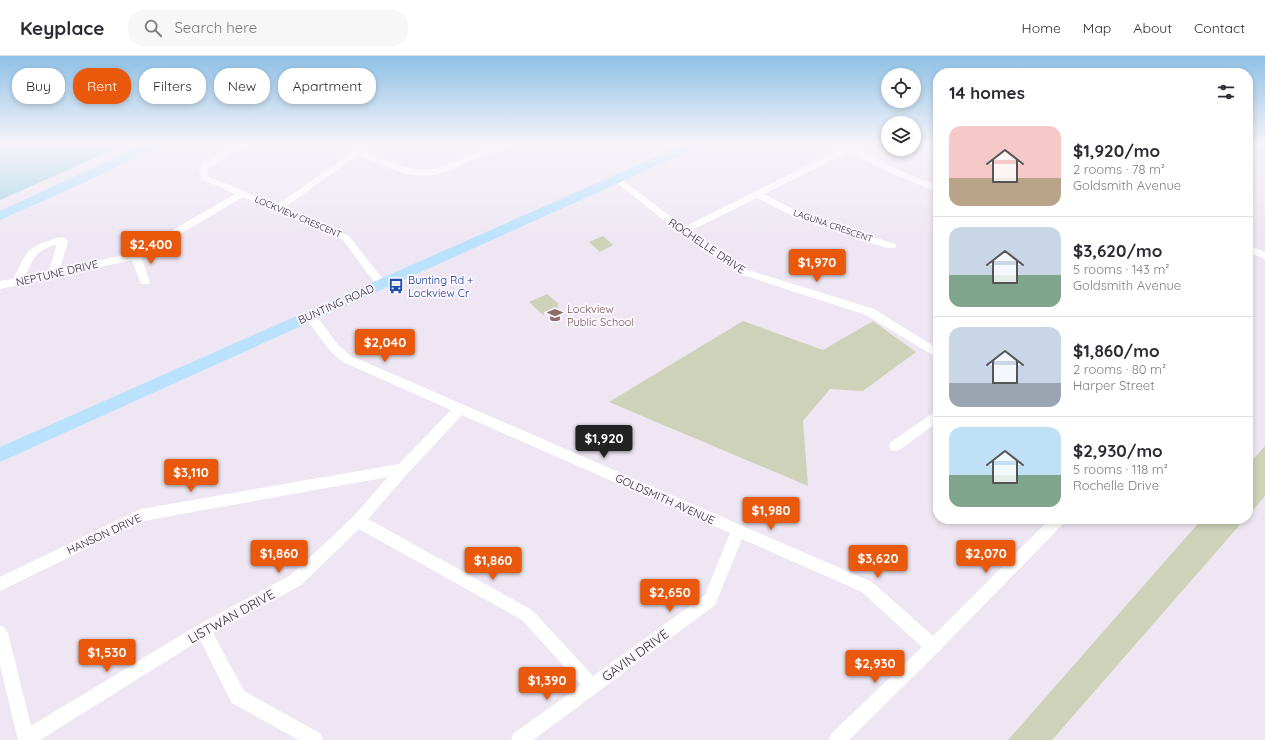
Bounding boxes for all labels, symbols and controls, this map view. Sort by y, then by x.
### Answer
search box [128,10,408,46]
text: Keyplace [20,16,104,40]
icon: search [142,17,164,39]
text: Search here [174,18,257,37]
text: Home [1022,19,1061,37]
text: Map [1083,19,1111,37]
text: About [1133,19,1172,37]
text: Contact [1194,19,1245,37]
chip: Buy [12,68,65,104]
chip: Rent [73,68,131,104]
chip: Filters [139,68,206,104]
chip: New [214,68,270,104]
chip: Apartment [278,68,376,104]
map controls [881,68,921,156]
button: locate [881,68,921,108]
icon: filters [1215,81,1237,103]
text: 14 homes [949,82,1025,103]
button: layers [881,116,921,156]
text: $1,920/mo [1073,140,1160,161]
icon: home [981,142,1029,190]
text: 2 rooms · 78 m² [1073,161,1165,177]
text: Goldsmith Avenue [1073,177,1181,193]
street label: LOCKVIEW CRESCENT [253,193,344,240]
street label: LAGUNA CRESCENT [792,207,875,244]
street label: ROCHELLE DRIVE [666,215,748,277]
pin: $2,400 [118,231,184,265]
text: $2,400 [130,236,172,252]
text: $3,620/mo [1073,240,1162,261]
icon: home [981,243,1029,291]
pin: $1,970 [784,249,850,283]
text: $1,970 [798,254,836,270]
street label: NEPTUNE DRIVE [14,257,100,289]
text: 5 rooms · 143 m² [1073,261,1169,277]
place label: Bunting Rd + Lockview Cr [408,273,473,300]
bus stop icon: Bunting Rd + Lockview Cr [387,277,405,295]
text: Goldsmith Avenue [1073,277,1181,293]
street label: BUNTING ROAD [296,281,376,327]
place label: Lockview Public School [567,302,634,329]
school or university icon: Lockview Public School [546,306,564,324]
pin: $2,040 [352,329,418,363]
text: $2,040 [364,334,406,350]
text: $1,860/mo [1073,340,1160,361]
icon: home [981,343,1029,391]
text: 2 rooms · 80 m² [1073,361,1166,377]
text: Harper Street [1073,377,1155,393]
pin: $1,920 [571,425,637,459]
text: $1,920 [584,430,624,446]
text: $2,930/mo [1073,440,1163,461]
icon: home [981,443,1029,491]
pin: $3,110 [158,459,224,493]
text: 5 rooms · 118 m² [1073,461,1168,477]
text: $3,110 [173,464,209,480]
street label: GOLDSMITH AVENUE [613,471,717,527]
text: Rochelle Drive [1073,477,1159,493]
pin: $1,980 [738,497,804,531]
text: $1,980 [752,502,790,518]
street label: HANSON DRIVE [65,511,143,557]
pin: $1,860 [246,540,312,574]
pin: $2,070 [953,540,1019,574]
text: $1,860 [260,545,298,561]
pin: $3,620 [845,545,911,579]
text: $2,070 [965,545,1007,561]
pin: $1,860 [460,547,526,581]
text: $3,620 [858,550,898,566]
text: $1,860 [474,552,512,568]
pin: $2,650 [637,579,703,613]
text: $2,650 [649,584,691,600]
street label: LISTWAN DRIVE [185,586,277,646]
street label: GAVIN DRIVE [599,625,671,685]
pin: $1,530 [74,639,140,673]
text: $1,530 [88,644,126,660]
pin: $2,930 [842,650,908,684]
text: $2,930 [854,655,896,671]
pin: $1,390 [514,667,580,701]
text: $1,390 [528,672,566,688]

